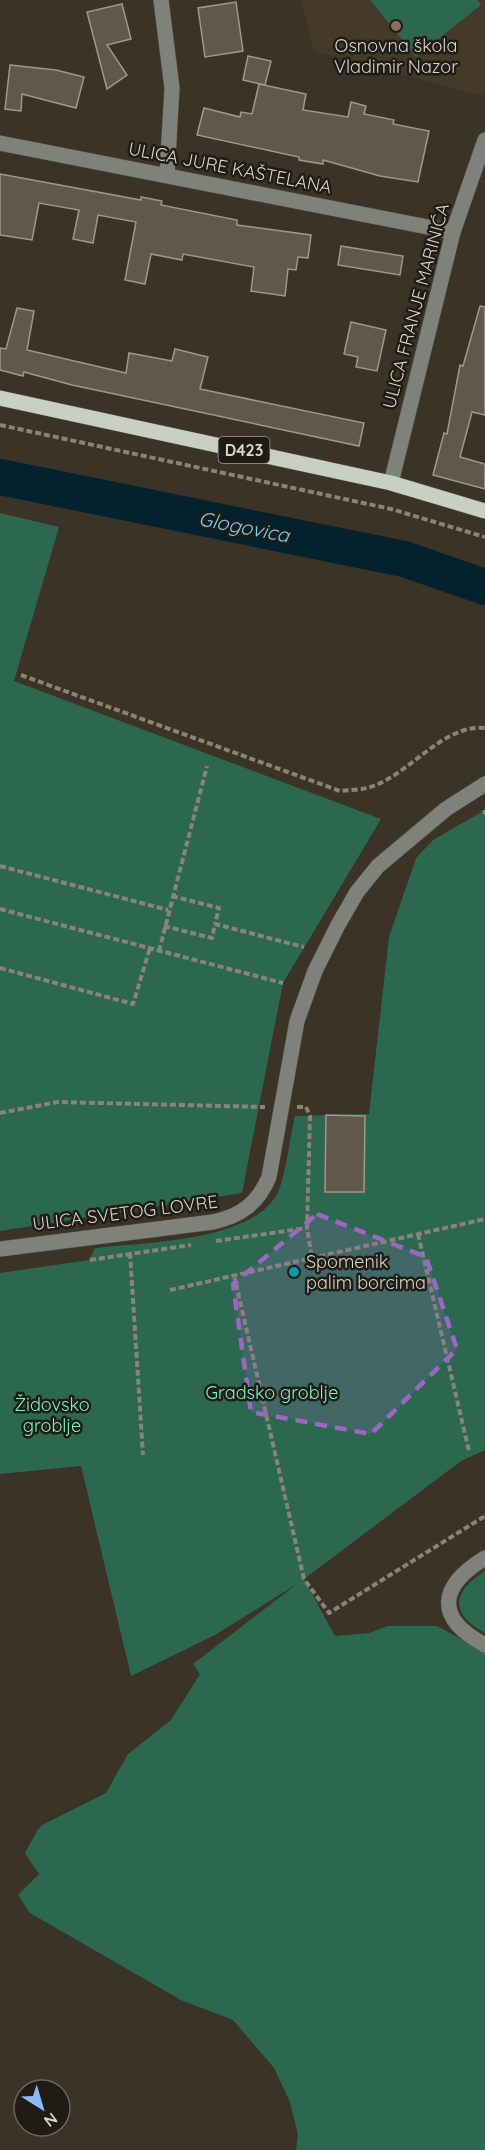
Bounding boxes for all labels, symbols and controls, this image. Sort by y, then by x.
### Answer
marker: Osnovna škola Vladimir Nazor [389,19,403,33]
place label: Osnovna škola Vladimir Nazor [334,34,458,78]
street label: ULICA JURE KAŠTELANA [127,137,334,199]
street label: ULICA FRANJE MARINIĆA [377,200,454,411]
road number: D423 [218,437,270,463]
water label: Glogovica [197,505,293,548]
street label: ULICA SVETOG LOVRE [31,1190,219,1235]
place label: Spomenik palim borcima [306,1250,426,1294]
marker: Spomenik palim borcima [287,1265,301,1279]
park label: Gradsko groblje [206,1381,338,1404]
park label: Židovsko groblje [14,1393,90,1437]
north arrow [12,2078,72,2138]
text: N [40,2108,62,2132]

